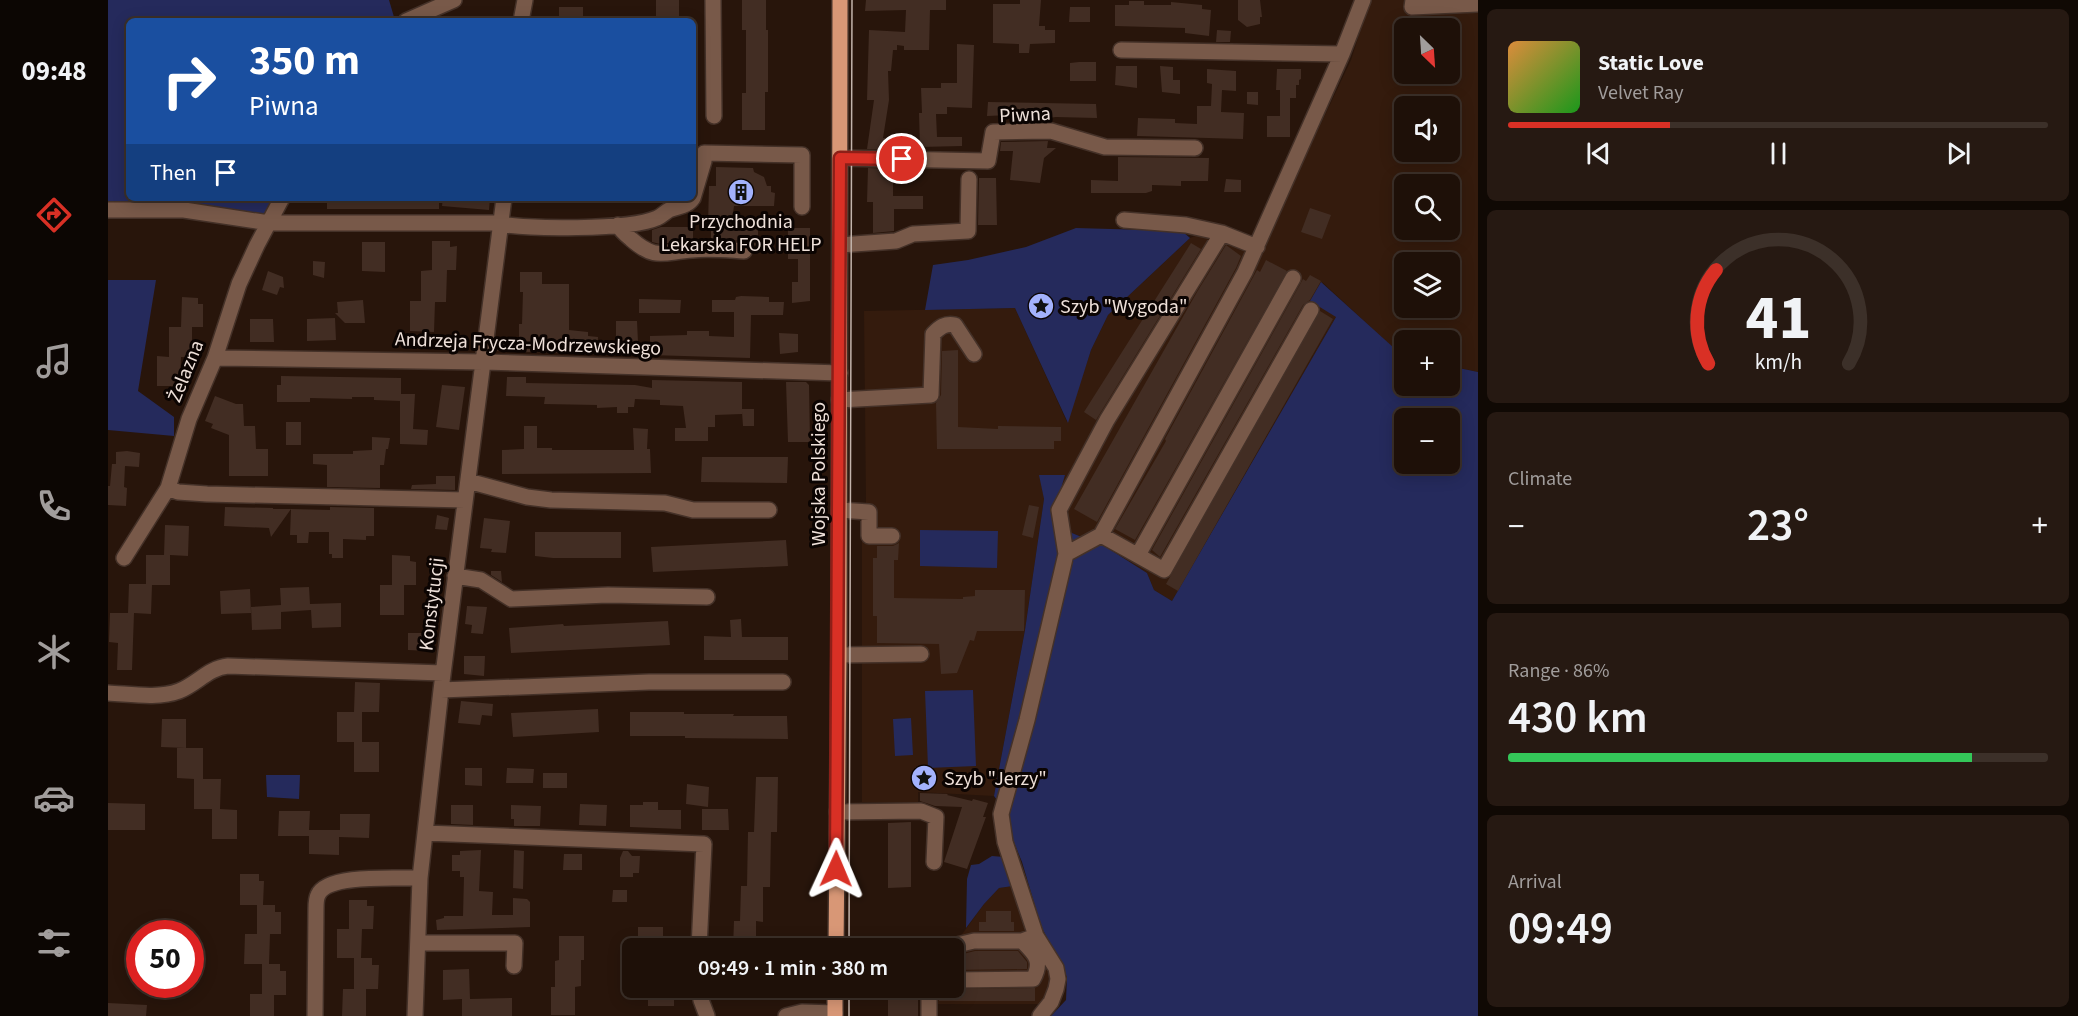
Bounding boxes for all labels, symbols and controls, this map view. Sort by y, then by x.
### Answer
north arrow [1394,18,1460,84]
map controls [1394,18,1460,474]
text: 350 m [249,31,360,91]
icon: right [150,42,228,120]
text: Static Love [1598,47,1704,79]
text: 09:48 [21,52,87,91]
text: Velvet Ray [1598,79,1684,107]
text: Piwna [249,87,319,126]
button: sound [1394,96,1460,162]
street label: Piwna [999,100,1052,130]
pin [876,133,927,184]
icon: previous [1582,137,1615,170]
icon: pause [1762,137,1795,170]
icon: next [1942,137,1975,170]
icon: arrive [885,142,918,175]
icon: arrive [209,156,242,189]
text: Then [150,157,197,189]
button: search [1394,174,1460,240]
building icon: Przychodnia Lekarska FOR HELP [726,177,756,207]
icon: directions [33,194,75,236]
place label: Przychodnia Lekarska FOR HELP [660,208,822,259]
button: layers [1394,252,1460,318]
text: 41 [1745,274,1811,363]
place icon: Szyb "Wygoda" [1026,291,1056,321]
place label: Szyb "Wygoda" [1060,293,1187,321]
street label: Andrzeja Frycza-Modrzewskiego [394,325,662,363]
button: + [1394,330,1460,396]
street label: Żelazna [161,336,211,407]
icon: music [33,340,75,382]
text: km/h [1754,347,1802,378]
street label: Wojska Polskiego [805,402,833,546]
button: − [1394,408,1460,474]
text: Climate [1508,465,1572,493]
icon: phone [33,485,75,527]
text: 23° [1747,494,1809,558]
text: − [1508,503,1524,550]
text: + [2032,503,2048,550]
street label: Konstytucji [412,556,452,652]
icon: climate [33,631,75,673]
text: Range · 86% [1508,657,1609,685]
text: 430 km [1508,686,1648,750]
place icon: Szyb "Jerzy" [909,763,939,793]
place label: Szyb "Jerzy" [944,765,1047,793]
icon: car [33,777,75,819]
position arrow [804,837,868,901]
text: Arrival [1508,868,1562,896]
text: 09:49 [1508,897,1613,961]
speed limit sign: 50 [126,920,204,998]
icon: filters [33,922,75,964]
text: 09:49 · 1 min · 380 m [698,952,888,984]

